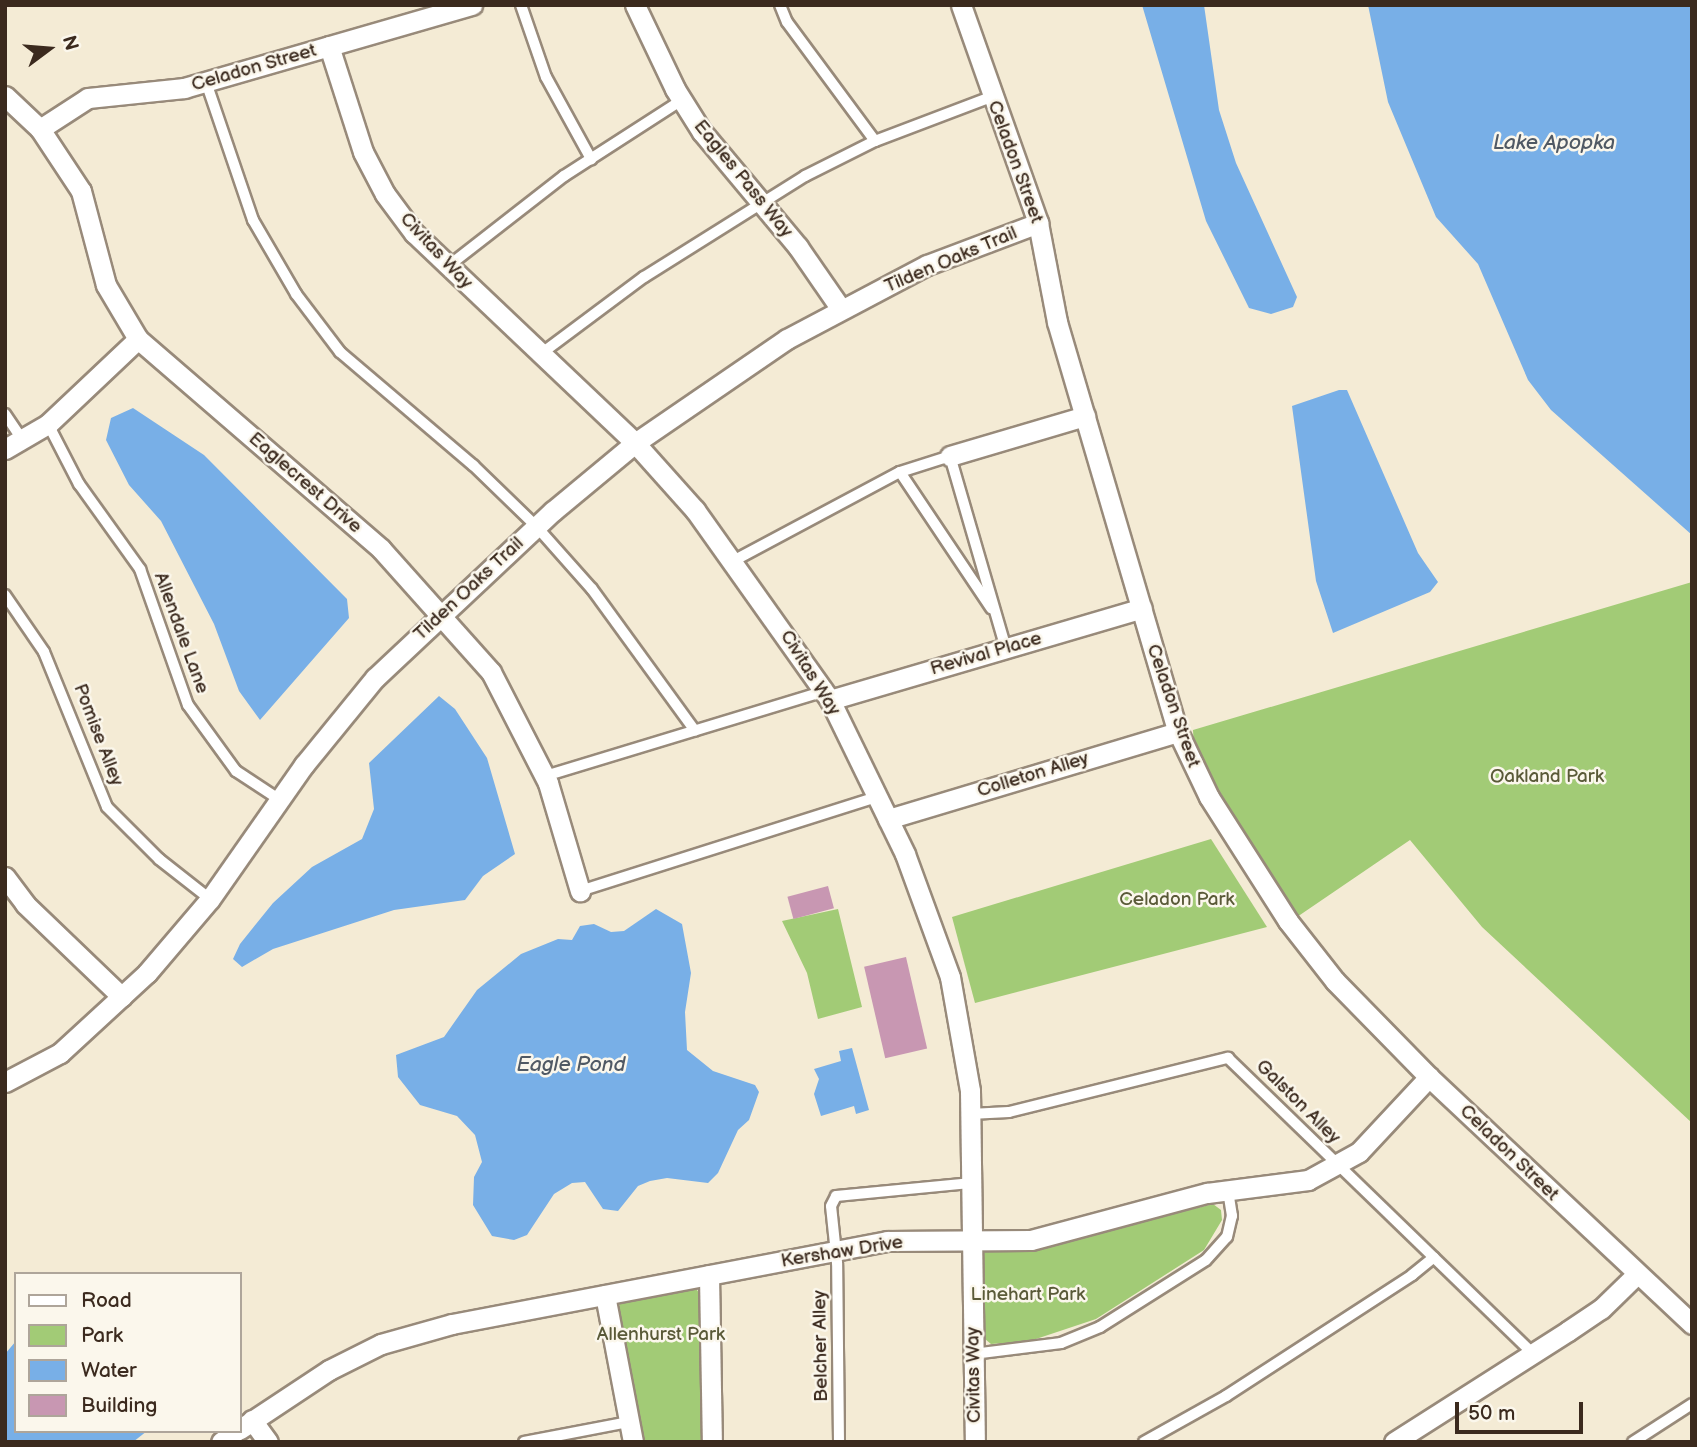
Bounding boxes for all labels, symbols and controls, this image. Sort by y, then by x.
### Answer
north arrow [14,14,84,84]
text: N [57,33,83,53]
street label: Celadon Street [189,39,319,97]
street label: Celadon Street [982,97,1048,227]
street label: Eagles Pass Way [688,115,798,243]
water label: Lake Apopka [1493,130,1615,156]
street label: Civitas Way [395,208,477,294]
street label: Tilden Oaks Trail [881,222,1021,298]
street label: Eaglecrest Drive [244,428,366,538]
street label: Tilden Oaks Trail [409,532,529,646]
street label: Allendale Lane [149,569,213,697]
street label: Civitas Way [775,626,845,720]
street label: Revival Place [928,627,1044,681]
street label: Celadon Street [1141,641,1205,771]
street label: Pomise Alley [68,681,128,789]
street label: Colleton Alley [974,747,1092,803]
park label: Oakland Park [1490,766,1604,788]
park label: Celadon Park [1119,889,1235,911]
water label: Eagle Pond [516,1052,626,1078]
street label: Galston Alley [1251,1055,1345,1149]
street label: Celadon Street [1455,1100,1563,1206]
street label: Kershaw Drive [779,1231,905,1273]
legend [14,1272,242,1433]
park label: Linehart Park [971,1284,1085,1306]
text: Road [81,1288,132,1313]
street label: Belcher Alley [809,1290,833,1402]
text: Park [81,1323,123,1348]
park label: Allenhurst Park [597,1324,725,1346]
street label: Civitas Way [962,1326,986,1424]
text: Water [81,1358,137,1383]
scale bar [1459,1388,1587,1432]
text: Building [81,1393,157,1418]
text: 50 m [1468,1401,1515,1426]

